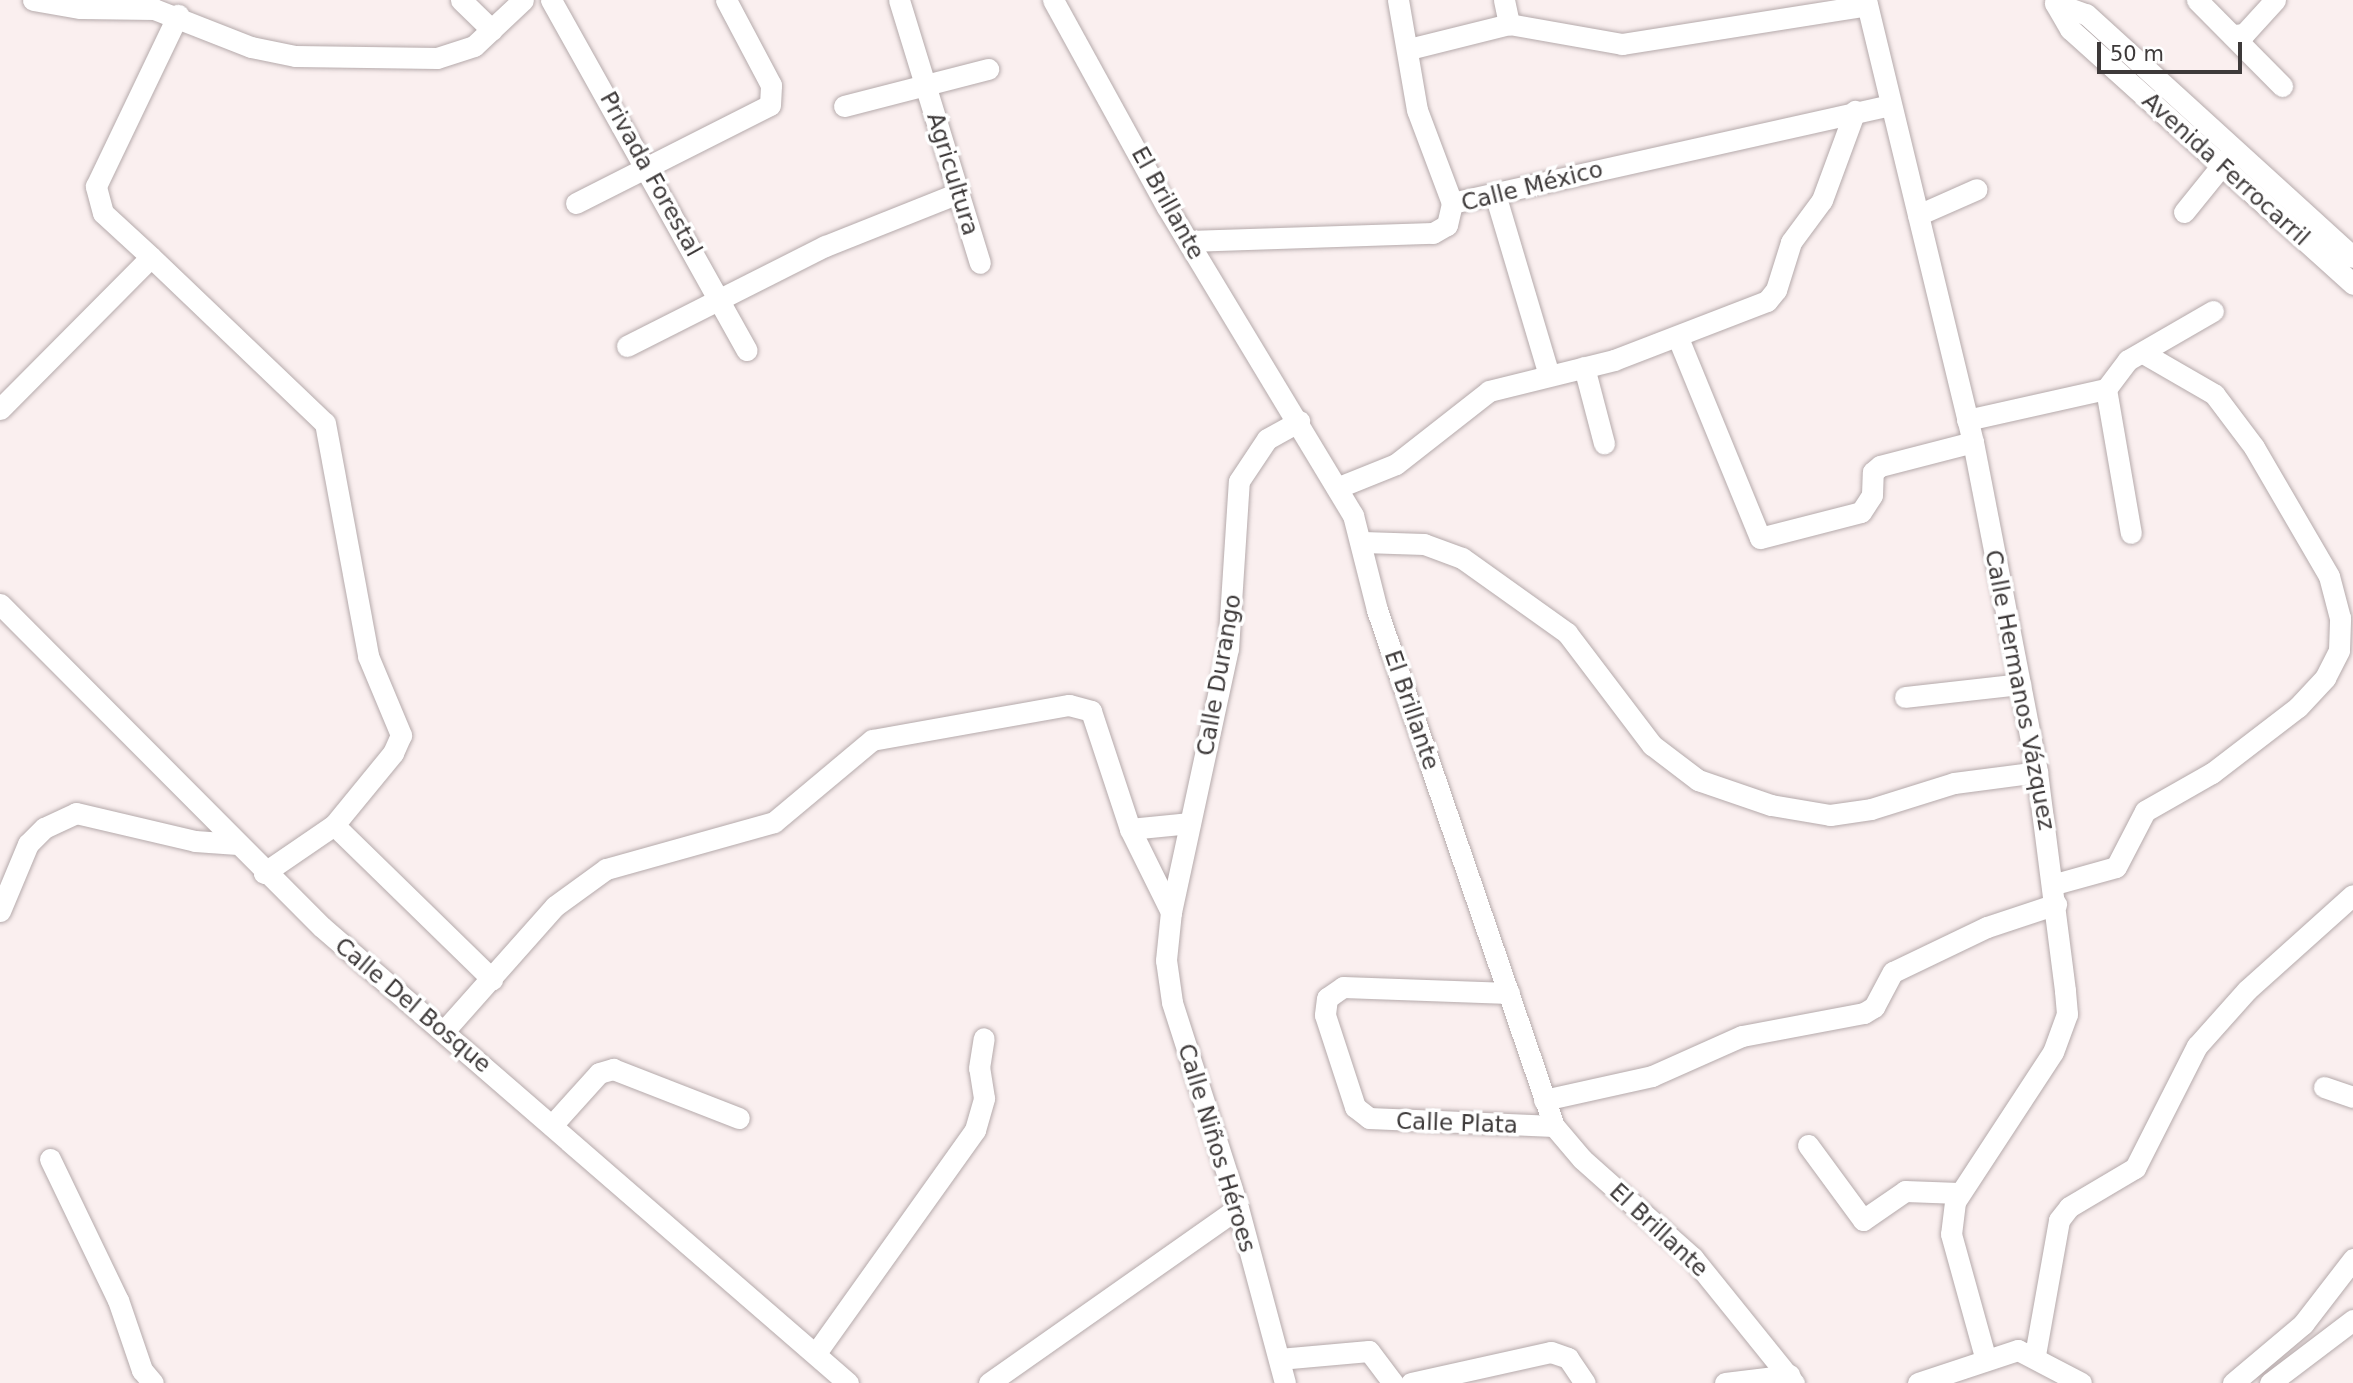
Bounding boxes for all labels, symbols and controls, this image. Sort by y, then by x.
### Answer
scale bar [2101,28,2246,72]
text: 50 m [2110,42,2164,66]
street label: Privada Forestal [594,87,708,261]
street label: Avenida Ferrocarril [2137,87,2315,251]
street label: Agricultura [921,109,985,239]
street label: El Brillante [1126,142,1210,264]
street label: Calle México [1458,155,1606,217]
street label: Calle Hermanos Vázquez [1979,548,2061,832]
street label: Calle Durango [1191,592,1247,758]
street label: El Brillante [1379,647,1445,773]
street label: Calle Del Bosque [329,932,497,1078]
street label: Calle Niños Héroes [1172,1040,1262,1256]
street label: Calle Plata [1396,1107,1518,1139]
street label: El Brillante [1604,1177,1714,1283]

